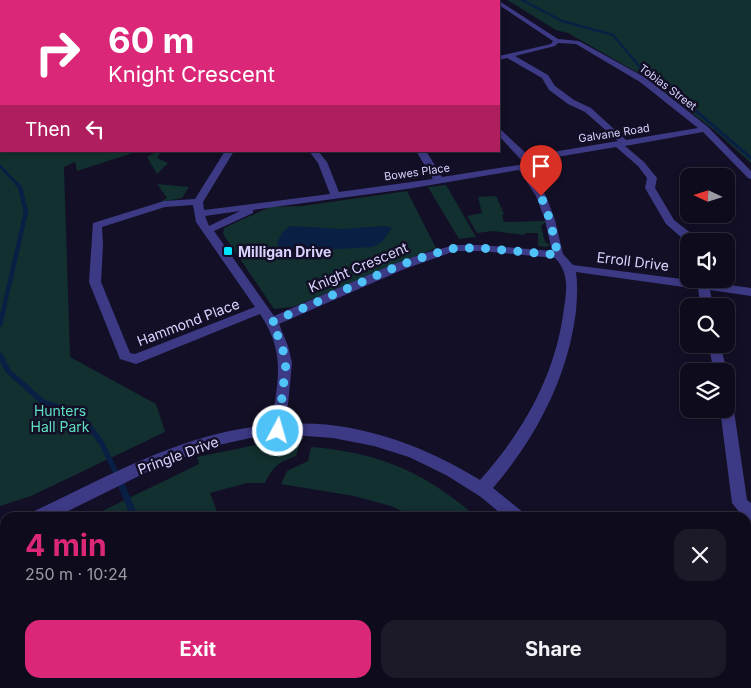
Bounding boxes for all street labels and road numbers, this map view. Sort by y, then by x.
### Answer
street label: Tobias Street [636,61,700,113]
street label: Galvane Road [577,120,651,146]
street label: Bowes Place [383,160,451,184]
street label: Knight Crescent [306,238,411,296]
street label: Erroll Drive [596,248,670,274]
street label: Hammond Place [134,295,242,349]
street label: Pringle Drive [135,432,221,478]

